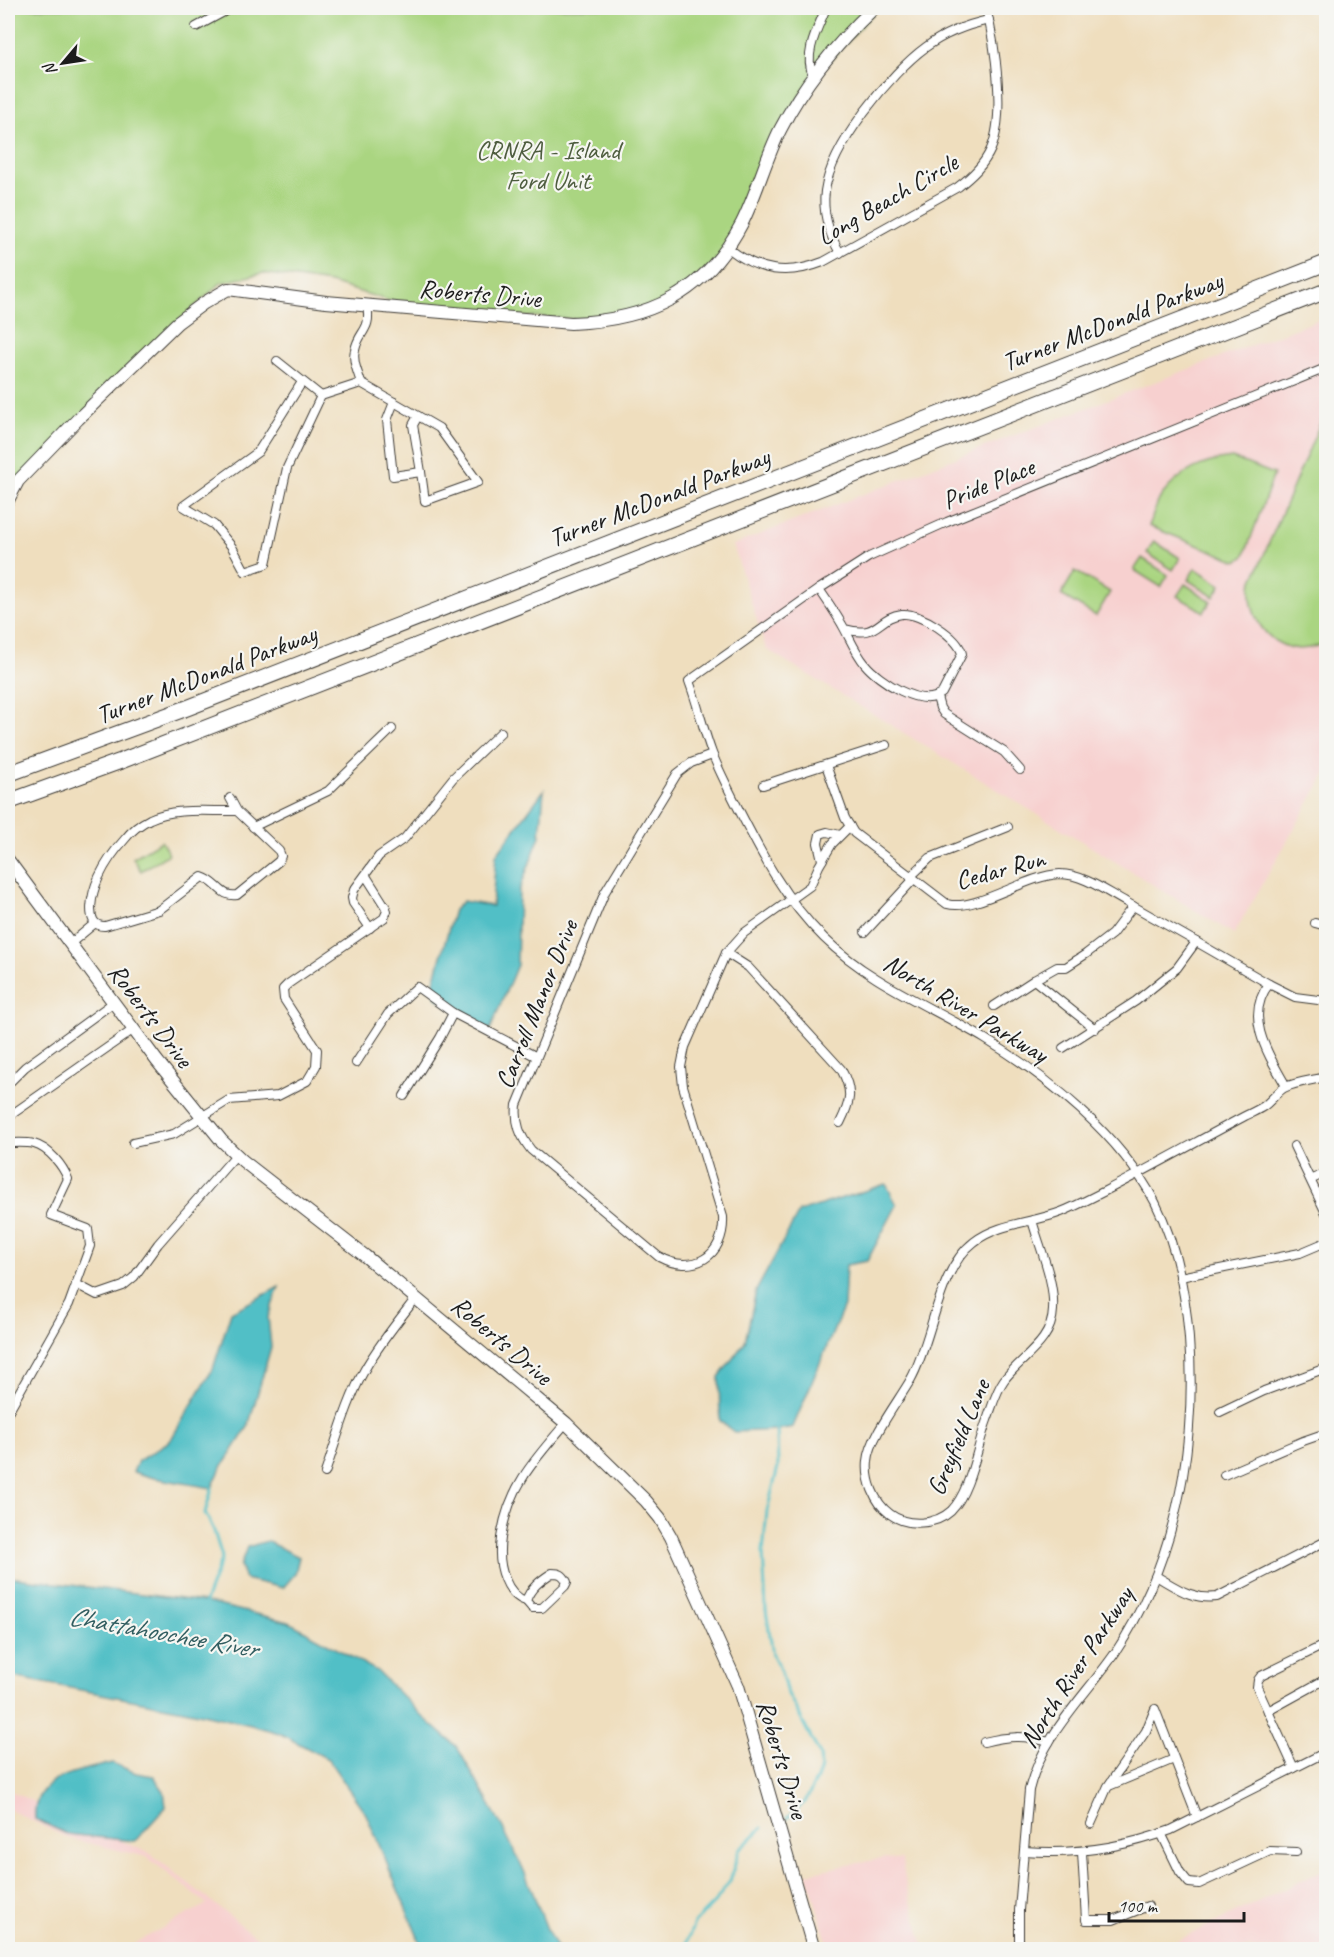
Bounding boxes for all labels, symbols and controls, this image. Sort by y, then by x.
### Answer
north arrow [33,33,93,93]
text: N [38,58,62,79]
park label: CRNRA - Island Ford Unit [476,134,624,197]
street label: Long Beach Circle [811,145,965,253]
street label: Turner McDonald Parkway [997,263,1229,379]
street label: Roberts Drive [418,272,544,315]
street label: Turner McDonald Parkway [544,439,776,555]
street label: Pride Place [937,449,1041,517]
street label: Turner McDonald Parkway [91,616,323,732]
street label: Cedar Run [952,841,1050,897]
street label: Carroll Manor Drive [488,914,586,1093]
street label: North River Parkway [878,946,1056,1072]
street label: Roberts Drive [101,957,201,1075]
street label: Roberts Drive [444,1289,560,1393]
street label: Greyfield Lane [919,1372,999,1500]
street label: North River Parkway [1012,1579,1142,1754]
water label: Chattahoochee River [66,1599,264,1666]
street label: Roberts Drive [749,1696,817,1824]
scale bar [1109,1885,1244,1923]
text: 100 m [1118,1895,1159,1917]

